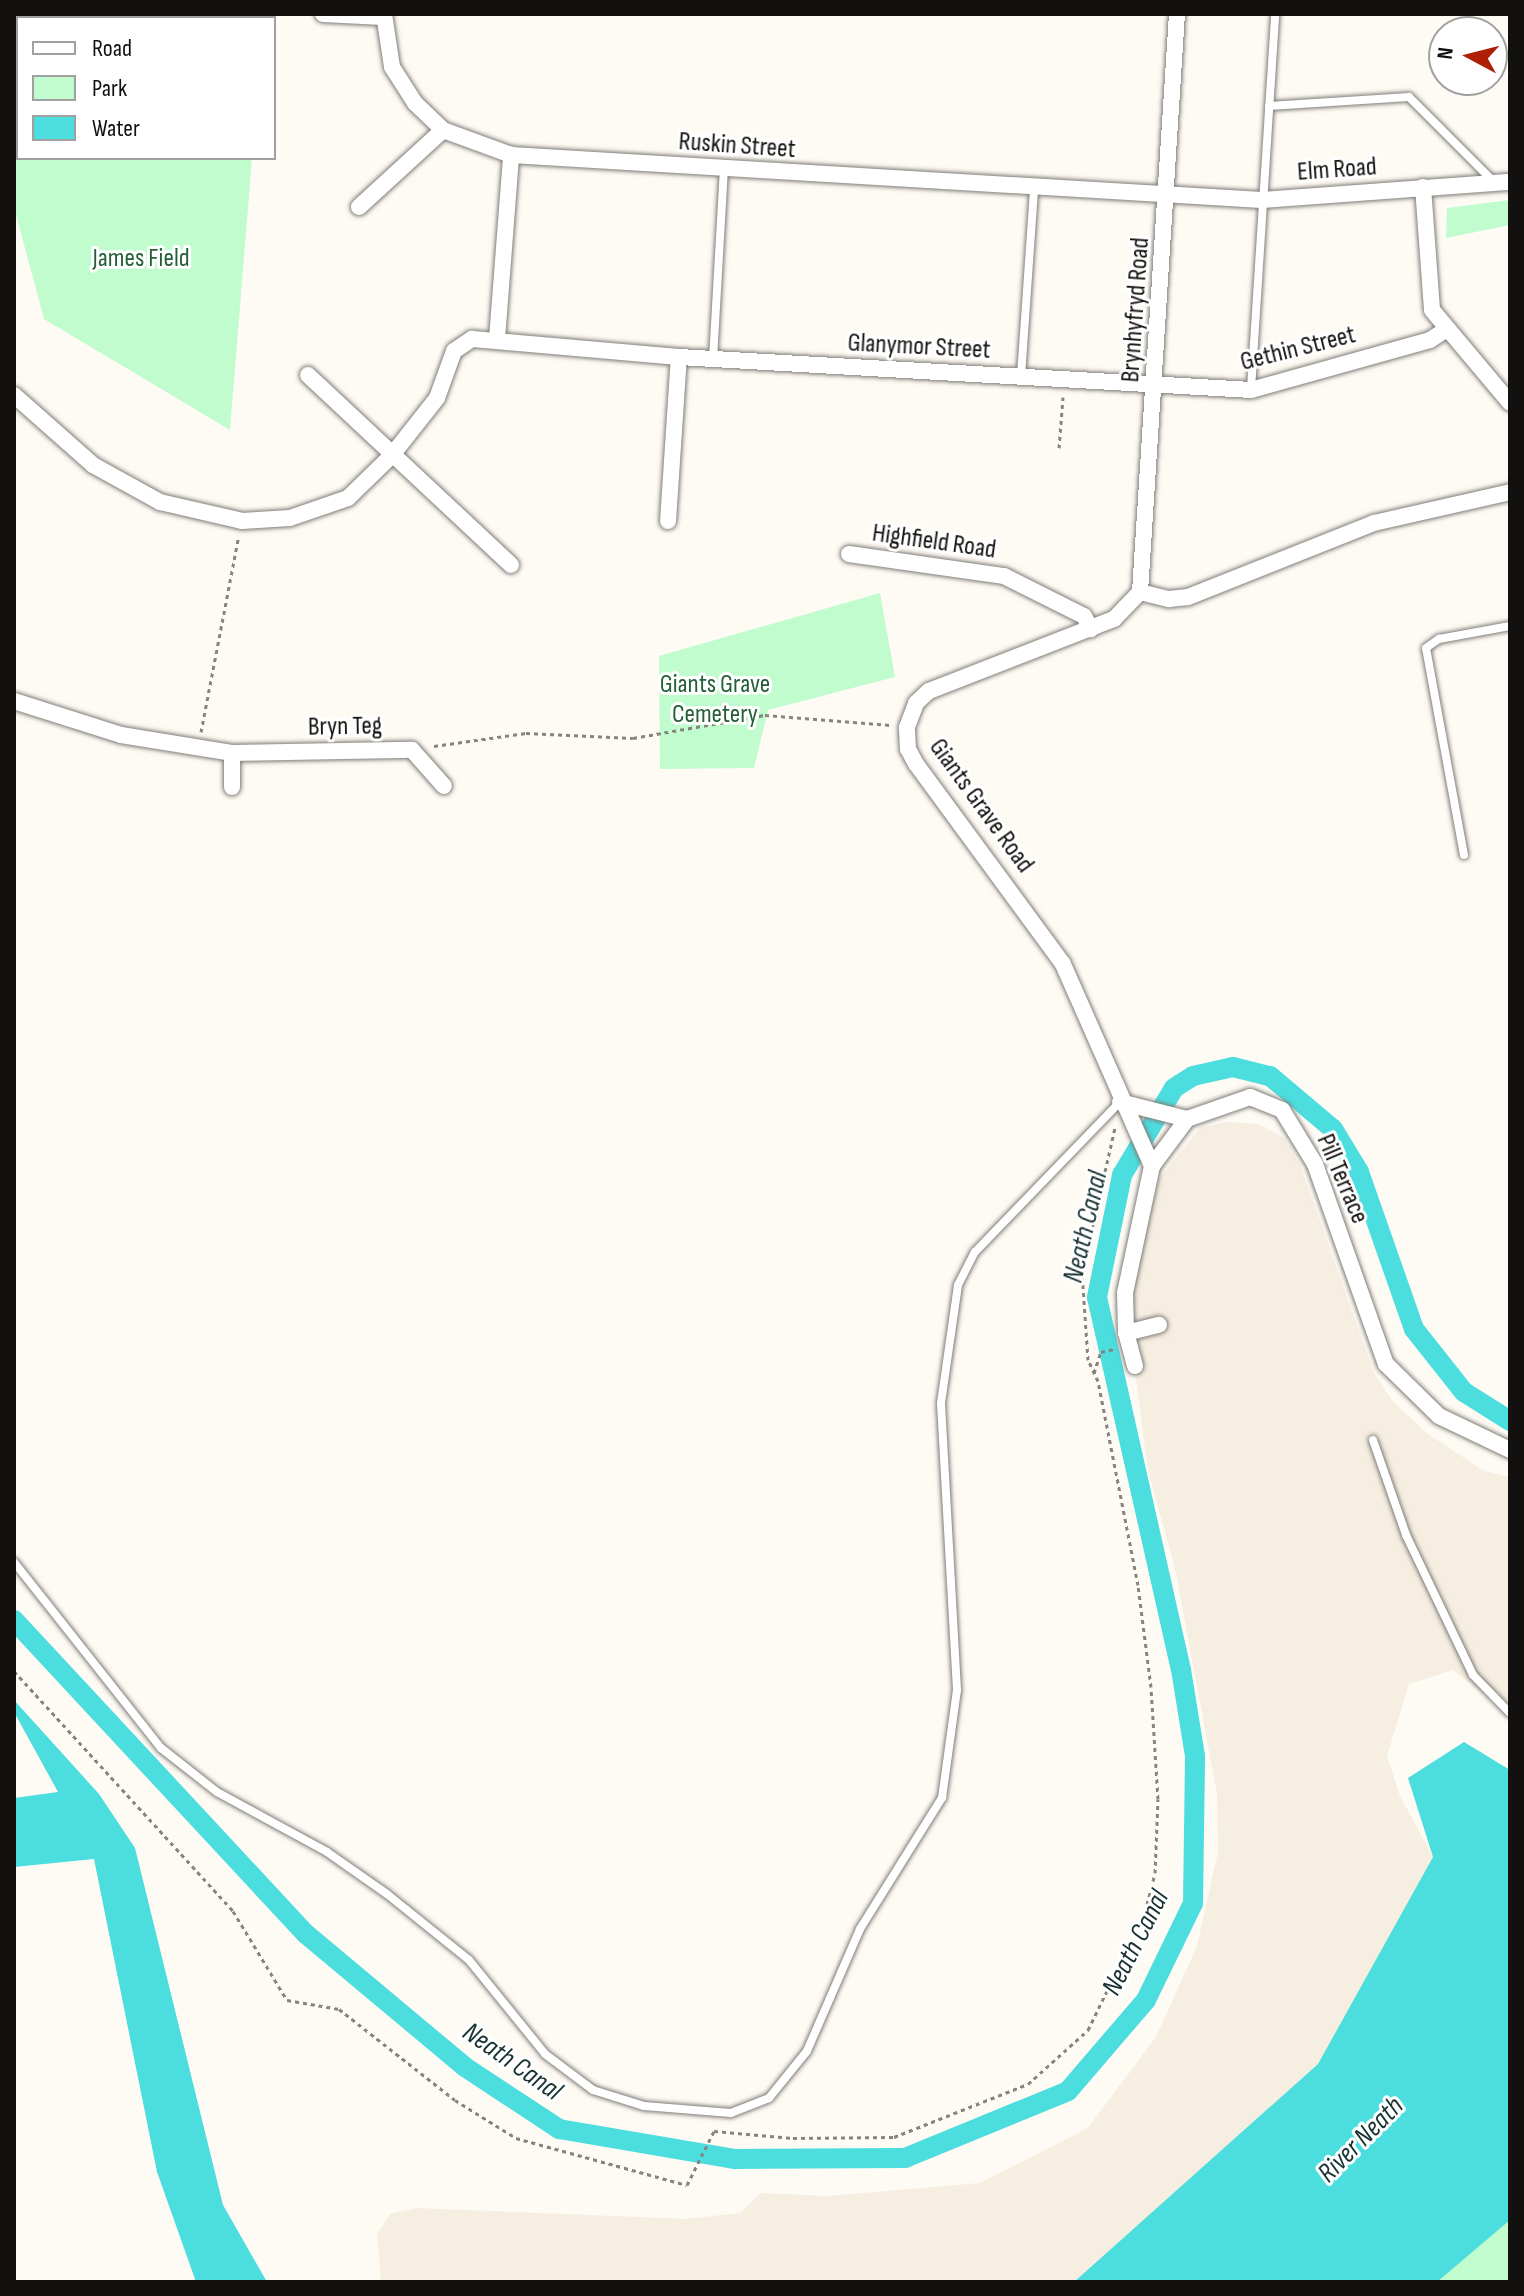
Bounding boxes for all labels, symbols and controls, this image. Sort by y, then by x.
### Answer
legend [16,16,276,160]
north arrow [1428,16,1508,96]
text: Road [92,34,132,63]
text: N [1432,46,1460,61]
text: Park [92,74,127,103]
text: Water [92,114,140,143]
street label: Ruskin Street [678,126,796,166]
street label: Elm Road [1296,152,1378,188]
street label: Brynhyfryd Road [1115,237,1157,383]
park label: James Field [92,243,190,275]
street label: Gethin Street [1237,320,1359,378]
street label: Glanymor Street [847,328,991,366]
street label: Highfield Road [870,518,998,566]
park label: Giants Grave Cemetery [660,669,770,730]
street label: Bryn Teg [308,711,382,743]
street label: Giants Grave Road [922,733,1040,879]
street label: Pill Terrace [1309,1130,1375,1228]
water label: Neath Canal [1057,1168,1115,1286]
water label: Neath Canal [1095,1885,1177,2001]
water label: Neath Canal [456,2016,568,2108]
water label: River Neath [1311,2090,1411,2190]

